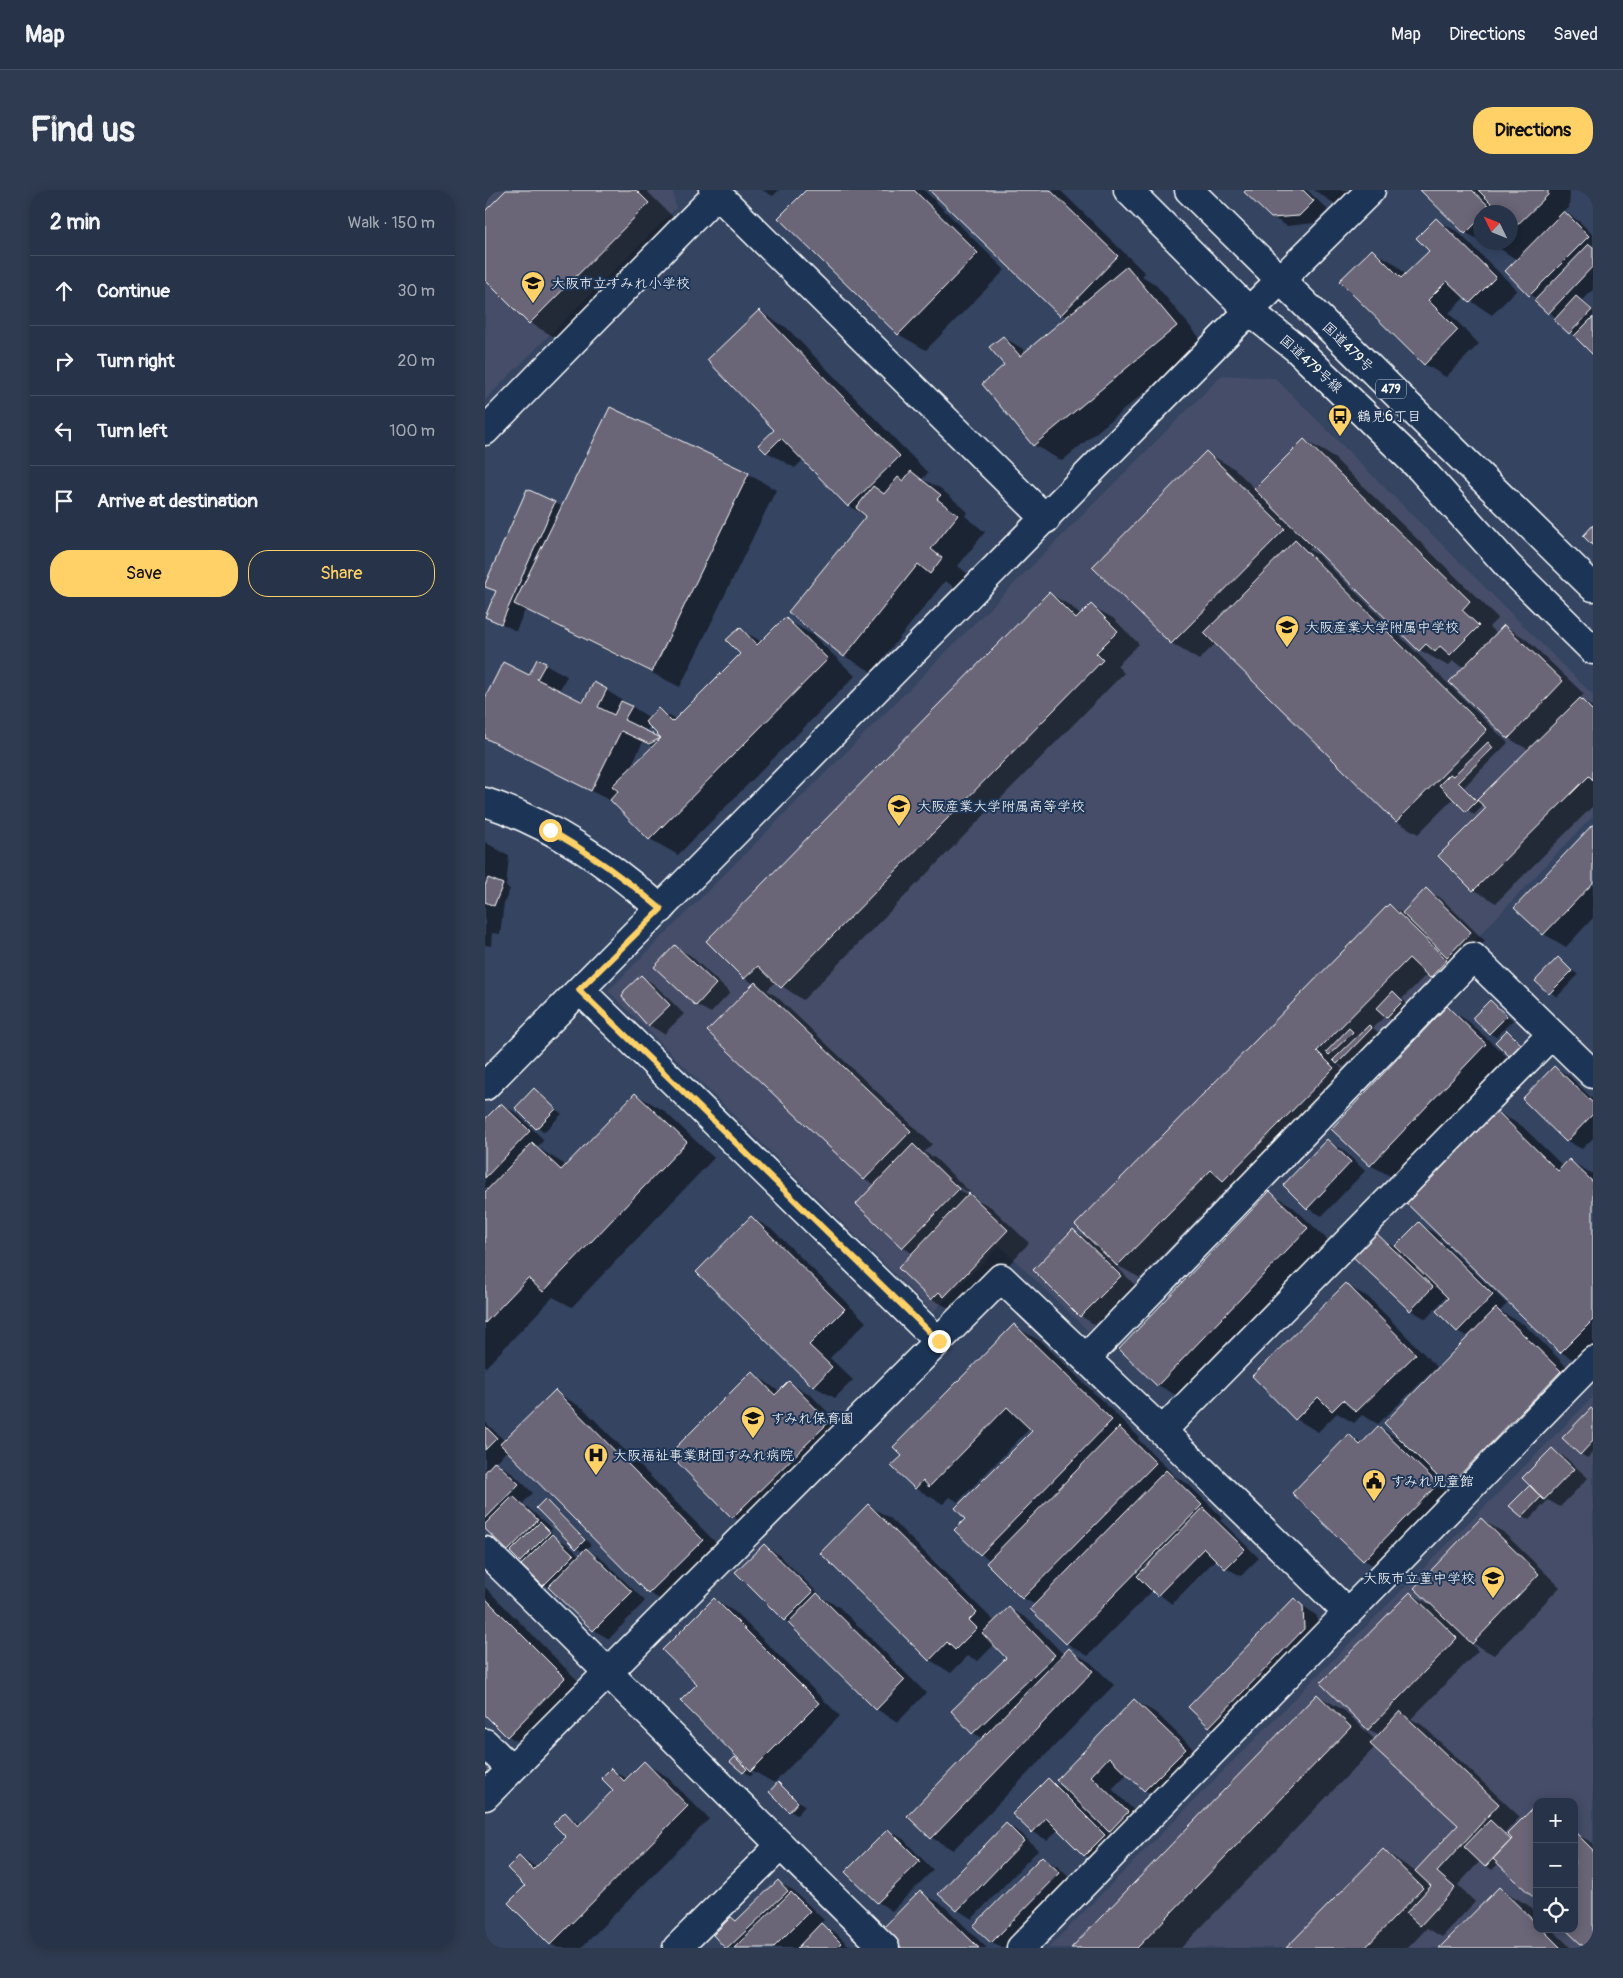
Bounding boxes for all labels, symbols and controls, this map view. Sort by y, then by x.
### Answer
text: Map [25,20,65,49]
text: Map [1391,23,1421,46]
text: Directions [1449,23,1525,46]
text: Saved [1553,23,1598,46]
button: Directions [1473,107,1593,154]
text: Find us [30,108,135,152]
north arrow [1473,205,1518,250]
text: 2 min [50,209,100,236]
text: Walk · 150 m [348,213,435,233]
school or university icon: 大阪市立すみれ小学校 [520,270,546,304]
place label: 大阪市立すみれ小学校 [551,275,690,292]
icon: ahead [50,277,78,305]
text: Continue [97,279,170,303]
text: 30 m [397,281,435,301]
street label: 国道479号 [1319,318,1377,376]
street label: 国道479号線 [1276,331,1346,397]
icon: right [50,347,78,375]
text: Turn right [97,349,175,373]
text: 20 m [397,351,435,371]
road number: 479 [1376,380,1406,398]
bus stop icon: 鶴見6丁目 [1327,403,1353,437]
place label: 鶴見6丁目 [1357,408,1421,425]
icon: left [50,417,78,445]
text: Turn left [97,419,167,443]
text: 100 m [389,421,435,441]
icon: arrive [50,487,78,515]
text: Arrive at destination [97,489,258,513]
button: Save [50,550,238,597]
button: Share [248,550,435,597]
school or university icon: 大阪産業大学附属中学校 [1274,614,1300,648]
place label: 大阪産業大学附属中学校 [1305,619,1459,636]
school or university icon: 大阪産業大学附属高等学校 [886,793,912,827]
place label: 大阪産業大学附属高等学校 [917,798,1085,815]
route start [539,819,562,842]
route end [928,1330,951,1353]
school or university icon: すみれ保育園 [740,1405,766,1439]
place label: すみれ保育園 [771,1410,854,1427]
hospital icon: 大阪福祉事業財団すみれ病院 [583,1442,609,1476]
place label: 大阪福祉事業財団すみれ病院 [613,1447,794,1464]
public building icon: すみれ児童館 [1361,1468,1387,1502]
place label: すみれ児童館 [1391,1473,1474,1490]
school or university icon: 大阪市立菫中学校 [1480,1565,1506,1599]
place label: 大阪市立菫中学校 [1363,1570,1475,1587]
map controls [1533,1798,1578,1933]
button: + [1533,1798,1578,1843]
button: − [1533,1843,1578,1888]
button: locate [1533,1888,1578,1933]

